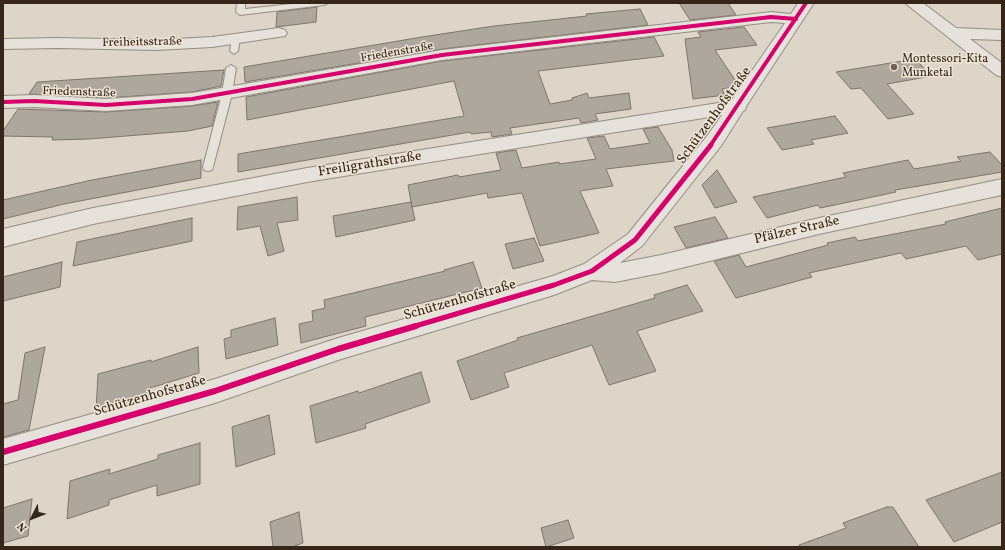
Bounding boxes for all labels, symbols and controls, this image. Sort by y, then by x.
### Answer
street label: Freiheitsstraße [102,35,182,51]
street label: Friedenstraße [360,40,434,66]
place label: Montessori-Kita Munketal [902,53,988,81]
marker: Montessori-Kita Munketal [889,62,899,72]
street label: Schützenhofstraße [674,64,756,168]
street label: Friedenstraße [42,85,116,101]
street label: Freiligrathstraße [317,149,423,181]
street label: Pfälzer Straße [753,213,841,249]
street label: Schützenhofstraße [402,277,518,325]
street label: Schützenhofstraße [92,373,208,421]
north arrow [12,498,52,538]
text: N [14,518,31,534]

